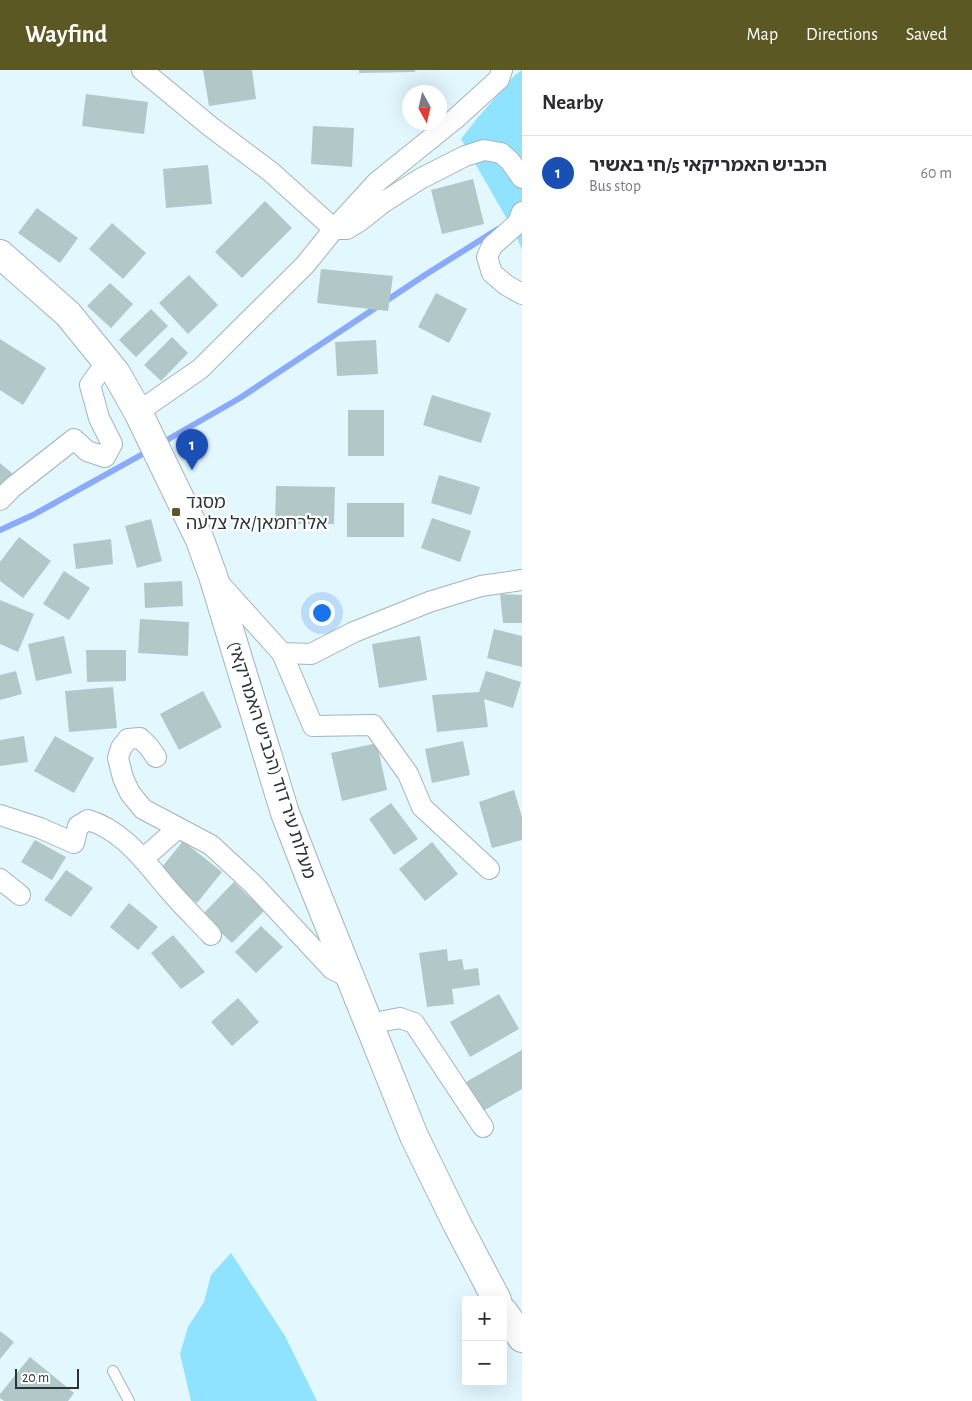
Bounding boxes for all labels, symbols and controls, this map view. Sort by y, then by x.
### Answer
text: Wayfind [25,23,107,47]
text: Map [747,26,778,44]
text: Directions [806,26,878,44]
text: Saved [906,26,947,44]
north arrow [402,85,447,130]
text: Nearby [542,92,603,113]
text: הכביש האמריקאי 5/חי באשיר [589,156,827,175]
text: 1 [555,165,561,181]
text: 60 m [921,165,952,181]
text: Bus stop [589,178,641,194]
pin: 1 [176,429,208,470]
place label: מסגד אלרחמאן/אל צלעה [186,494,327,533]
marker: מסגד אלרחמאן/אל צלעה [170,506,182,518]
your location [309,600,335,626]
street label: מעלות עיר דוד (הכביש האמריקאי) [224,639,319,881]
map controls [462,1296,507,1386]
button: + [462,1296,507,1341]
button: − [462,1341,507,1386]
scale bar [15,1366,79,1389]
text: 20 m [22,1371,49,1385]

